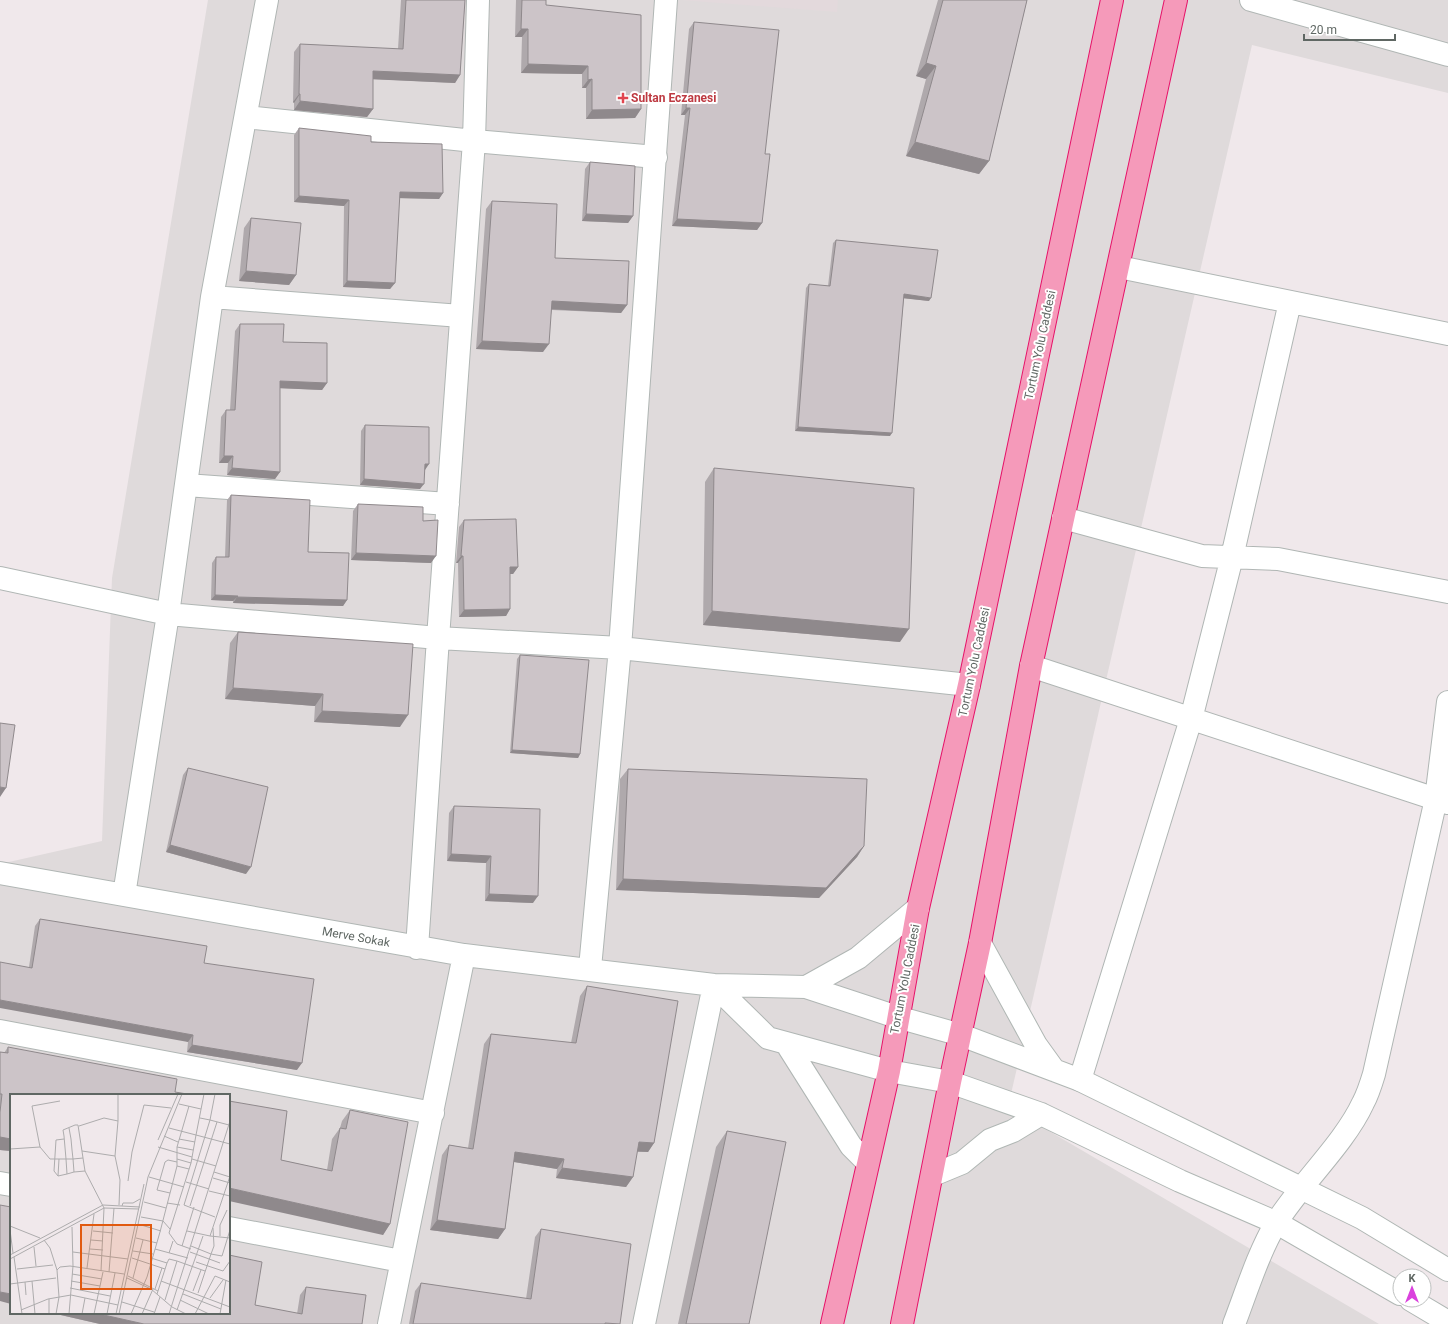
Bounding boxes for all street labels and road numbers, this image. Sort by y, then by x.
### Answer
street label: Tortum Yolu Caddesi [1022,289,1058,401]
street label: Tortum Yolu Caddesi [956,606,992,718]
street label: Tortum Yolu Caddesi [888,923,923,1035]
street label: Merve Sokak [321,924,392,950]

